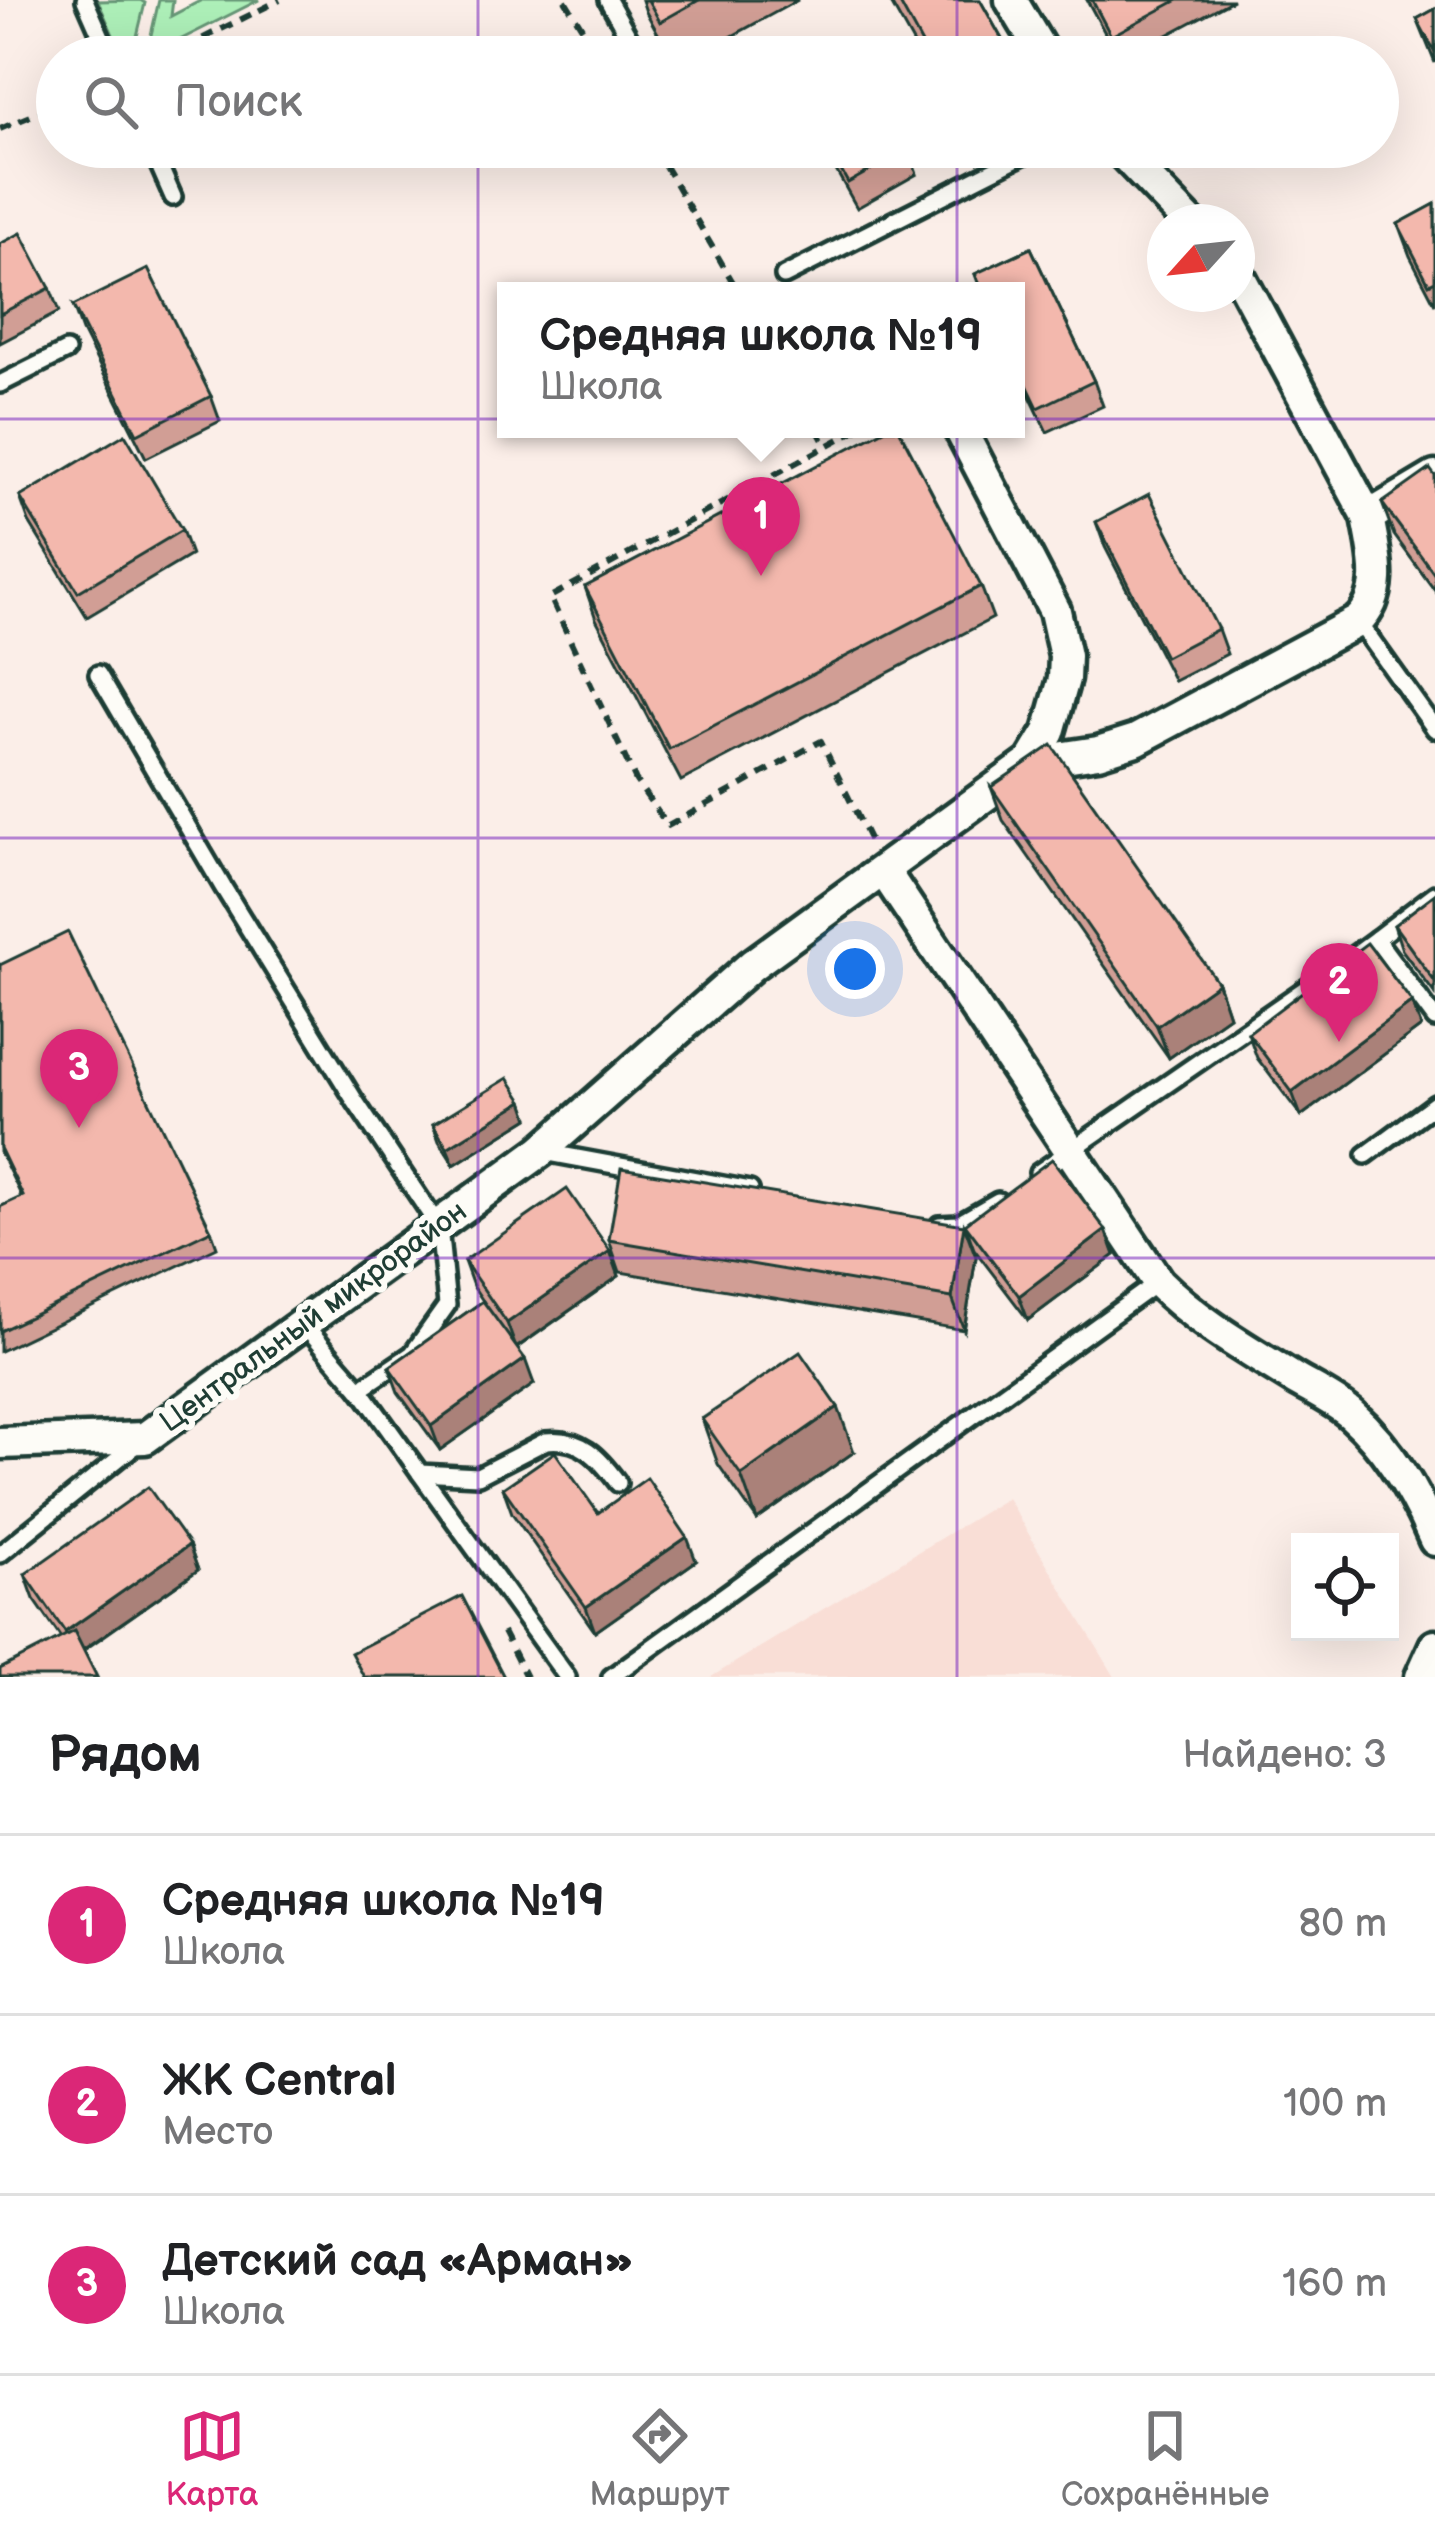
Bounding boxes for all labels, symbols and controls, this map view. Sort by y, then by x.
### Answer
search box [36,36,1399,168]
icon: search [78,69,144,135]
text: Поиск [174,75,302,130]
north arrow [1147,204,1255,312]
popup [497,282,1025,438]
text: Средняя школа №19 [540,309,982,364]
text: Школа [540,364,663,411]
pin: 1 [722,477,800,576]
your location [825,939,885,999]
pin: 2 [1300,943,1378,1042]
pin: 3 [40,1029,118,1128]
street label: Центральный микрорайон [153,1193,474,1440]
map controls [1291,1533,1399,1641]
button: locate [1291,1533,1399,1641]
text: Рядом [48,1725,202,1786]
text: Найдено: 3 [1182,1732,1387,1779]
text: Средняя школа №19 [162,1874,605,1929]
text: 1 [79,1901,95,1948]
text: 80 m [1299,1901,1387,1948]
text: Школа [162,1929,285,1976]
text: ЖК Central [162,2054,396,2109]
text: 2 [75,2081,99,2128]
text: 100 m [1283,2081,1387,2128]
text: Место [162,2109,273,2156]
text: Детский сад «Арман» [162,2234,634,2289]
text: 3 [76,2261,98,2308]
text: 160 m [1282,2261,1387,2308]
text: Школа [162,2289,285,2336]
tab: Карта [166,2403,258,2515]
tab: Маршрут [590,2403,730,2515]
tab: Сохранённые [1061,2403,1269,2515]

